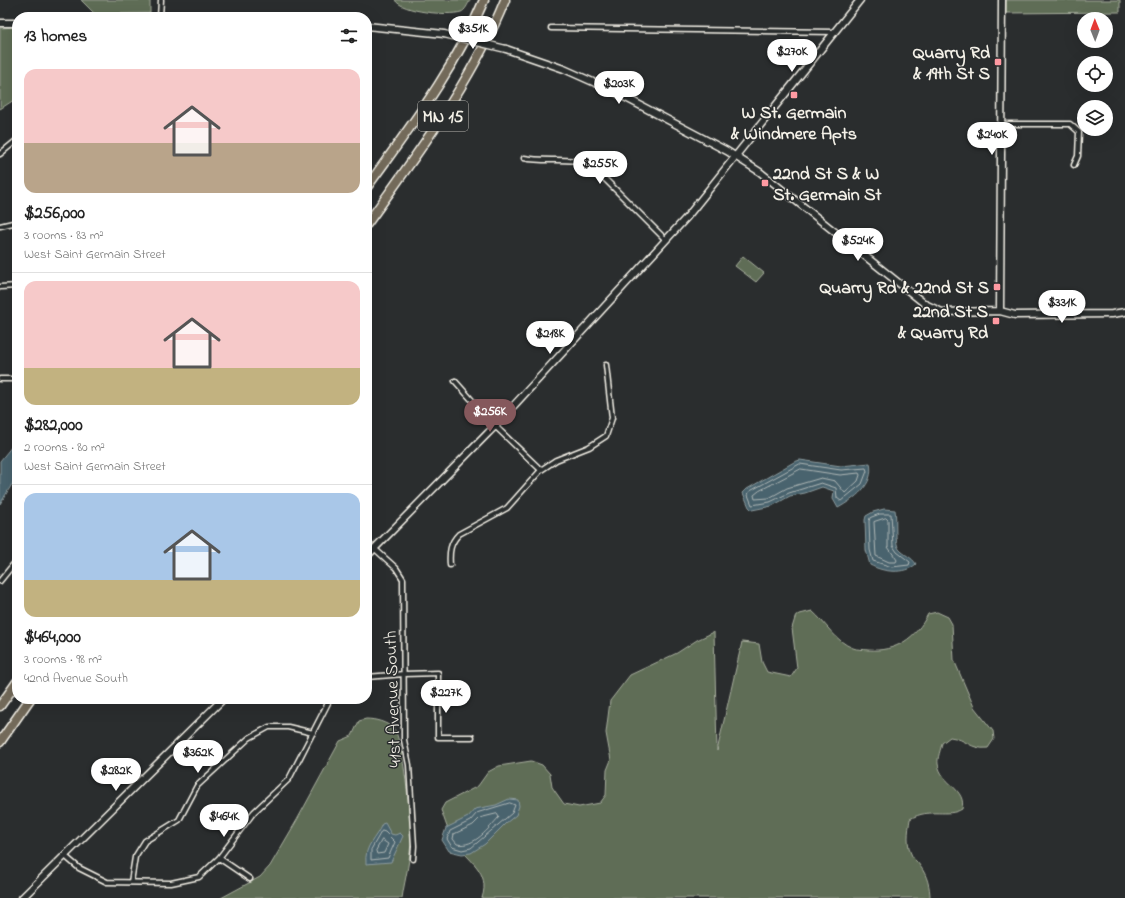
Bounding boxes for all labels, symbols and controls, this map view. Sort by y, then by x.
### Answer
north arrow [1077,12,1113,48]
map controls [1077,12,1113,136]
pin: $351K [445,16,501,50]
text: $351K [457,19,489,38]
text: 13 homes [24,24,87,49]
icon: filters [338,25,360,47]
pin: $270K [764,39,820,73]
place label: Quarry Rd & 19th St S [912,41,991,88]
text: $270K [776,42,808,61]
button: locate [1077,56,1113,92]
marker: Quarry Rd & 19th St S [993,57,1003,67]
pin: $203K [591,71,647,105]
text: $203K [603,74,635,93]
marker: W St. Germain & Windmere Apts [789,90,799,100]
icon: home [156,95,228,167]
button: layers [1077,100,1113,136]
road number: MN 15 [418,101,468,131]
place label: W St. Germain & Windmere Apts [730,101,857,148]
pin: $240K [964,122,1020,156]
text: $240K [976,125,1008,144]
pin: $255K [572,151,628,185]
text: $255K [582,154,618,173]
place label: 22nd St S & W St. Germain St [772,162,883,209]
marker: 22nd St S & W St. Germain St [760,178,770,188]
text: $256,000 [24,201,85,226]
text: 3 rooms · 83 m² [24,226,104,245]
pin: $524K [830,228,886,262]
text: $524K [841,231,875,250]
text: West Saint Germain Street [24,245,166,264]
place label: Quarry Rd & 22nd St S [819,276,989,303]
marker: Quarry Rd & 22nd St S [992,282,1002,292]
pin: $331K [1034,290,1090,324]
text: $331K [1047,293,1077,312]
place label: 22nd St S & Quarry Rd [897,300,989,348]
icon: home [156,307,228,379]
marker: 22nd St S & Quarry Rd [991,316,1001,326]
pin: $218K [522,321,578,355]
text: $218K [535,324,565,343]
pin: $256K [462,399,518,433]
text: $256K [473,402,507,421]
text: $282,000 [24,413,83,438]
text: 2 rooms · 80 m² [24,438,105,457]
text: West Saint Germain Street [24,457,166,476]
icon: home [156,519,228,591]
text: $464,000 [24,625,81,650]
street label: 41st Avenue South [379,630,409,768]
text: 3 rooms · 98 m² [24,650,102,669]
text: 42nd Avenue South [24,669,128,688]
pin: $227K [418,680,474,714]
text: $227K [430,683,462,702]
pin: $362K [170,740,226,774]
text: $362K [182,743,214,762]
pin: $282K [88,758,144,792]
text: $282K [100,761,132,780]
pin: $464K [196,804,252,838]
text: $464K [209,807,239,826]

